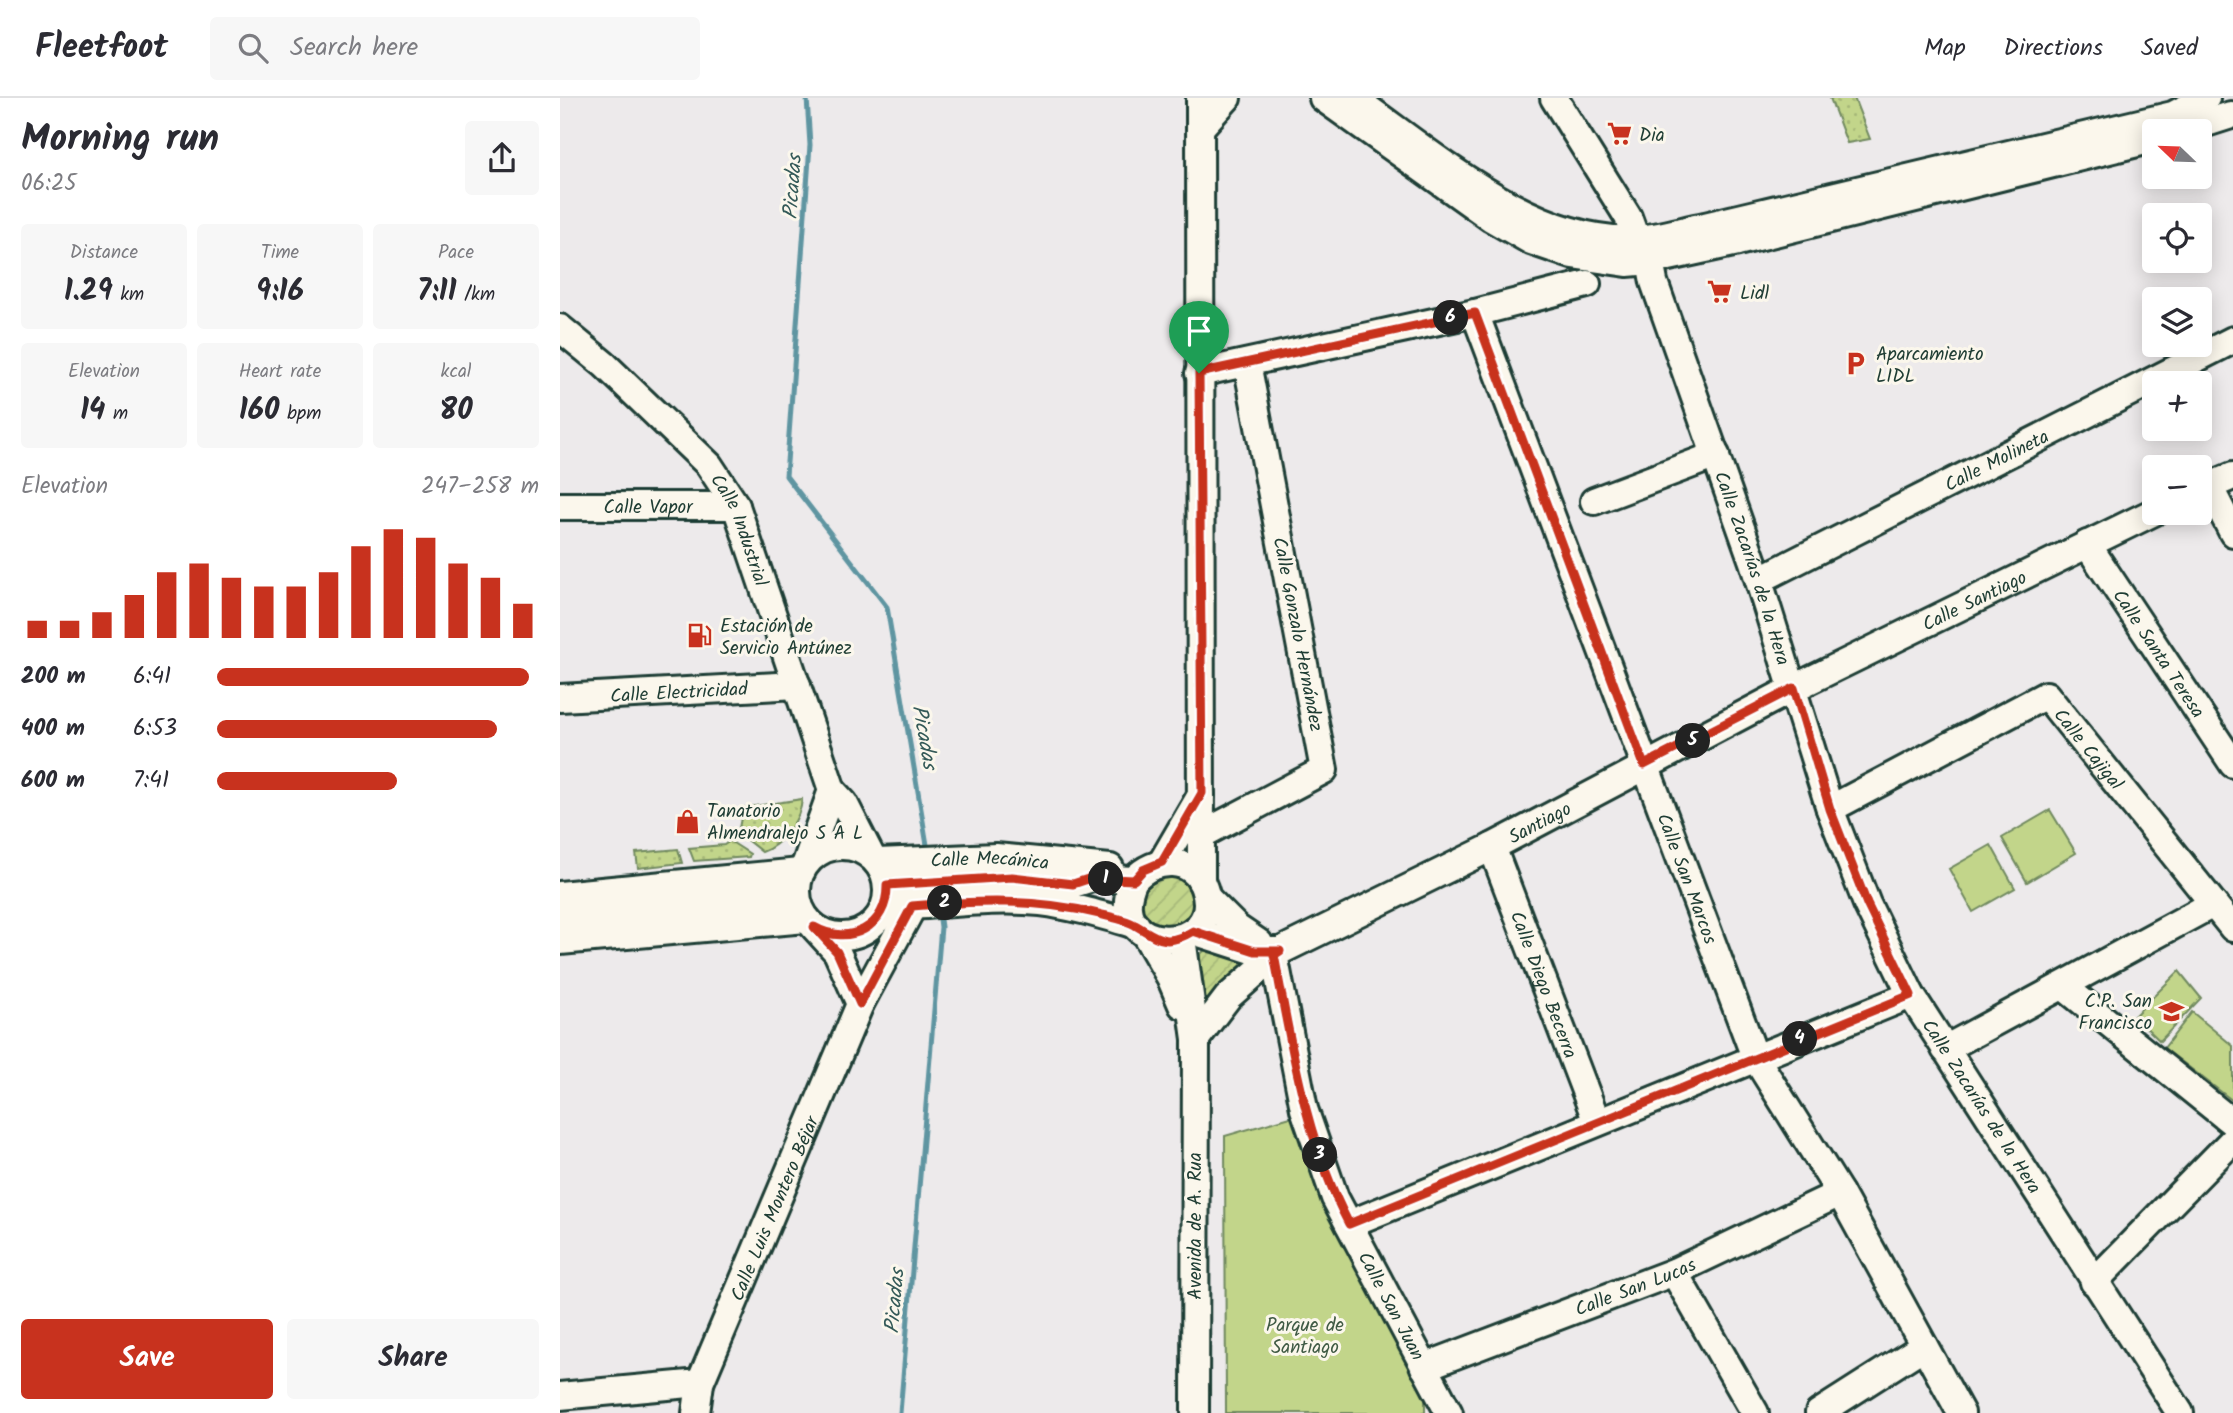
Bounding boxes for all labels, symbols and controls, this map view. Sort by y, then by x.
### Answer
search box [210,17,700,80]
text: Fleetfoot [35,22,168,75]
text: Search here [290,27,418,69]
icon: search [234,29,272,67]
text: Map [1924,29,1966,68]
text: Directions [2004,29,2103,68]
text: Saved [2141,29,2198,68]
text: Morning run [21,110,219,170]
north arrow [2142,119,2212,189]
map controls [2142,119,2212,525]
supermarket icon: Dia [1605,120,1633,148]
button: share [465,121,539,195]
place label: Dia [1639,121,1665,151]
water label: Picadas [775,152,812,221]
text: 06:25 [21,166,77,202]
button: locate [2142,203,2212,273]
text: Distance [70,238,138,268]
text: Time [261,238,299,268]
text: Pace [438,238,474,268]
text: 1.29 [64,268,113,316]
text: 9:16 [256,268,304,316]
text: 7:11 [417,268,457,316]
supermarket icon: Lidl [1706,278,1734,306]
place label: Lidl [1740,279,1769,309]
text: km [113,280,144,310]
text: /km [457,280,495,310]
button: layers [2142,287,2212,357]
pin: 6 [1434,300,1468,336]
pin [1169,301,1229,373]
text: 6 [1445,302,1456,332]
icon: arrive [1180,312,1218,350]
place label: Aparcamiento LIDL [1876,340,1983,392]
parking icon: Aparcamiento LIDL [1842,350,1870,378]
text: Elevation [68,357,140,387]
text: Heart rate [239,357,321,387]
text: kcal [441,357,471,387]
button: + [2142,371,2212,441]
text: 14 [80,387,105,435]
text: 160 [239,387,279,435]
text: 80 [439,387,473,435]
text: m [105,399,128,429]
text: bpm [279,399,321,429]
street label: Calle Molineta [1940,423,2055,501]
button: − [2142,455,2212,525]
street label: Calle Zacarías de la Hera [1705,467,1797,669]
street label: Calle Industrial [702,468,775,591]
text: Elevation [21,469,108,505]
text: 247–258 m [421,469,539,505]
street label: Calle Vapor [604,493,694,523]
street label: Calle Gonzalo Hernández [1263,535,1331,734]
street label: Calle Santiago [1917,563,2032,640]
street label: Calle Santa Teresa [2104,584,2212,725]
place label: Estación de Servicio Antúnez [720,612,852,664]
fuel station icon: Estación de Servicio Antúnez [686,622,714,650]
text: 200 m [21,659,86,695]
text: 6:41 [133,659,171,695]
street label: Calle Electricidad [609,675,749,712]
water label: Picadas [902,702,946,774]
street label: Calle Cajigal [2045,702,2130,798]
text: 400 m [21,711,85,747]
text: 6:53 [133,711,177,747]
pin: 5 [1676,724,1710,758]
text: 5 [1688,725,1697,755]
text: 600 m [21,763,85,799]
text: 7:41 [133,763,169,799]
street label: Santiago [1504,795,1577,853]
place label: Tanatorio Almendralejo S A L [707,797,863,849]
shop icon: Tanatorio Almendralejo S A L [673,807,701,835]
street label: Calle San Marcos [1648,809,1724,949]
street label: Calle Mecánica [930,844,1050,879]
pin: 1 [1088,862,1124,896]
text: 1 [1103,863,1108,893]
pin: 2 [928,886,962,920]
text: 2 [939,887,950,917]
street label: Calle Diego Becerra [1501,907,1584,1063]
place label: C.P. San Francisco [2079,987,2152,1039]
school or university icon: C.P. San Francisco [2158,997,2186,1025]
street label: Calle Zacarías de la Hera [1913,1014,2048,1200]
pin: 4 [1782,1021,1818,1056]
text: 4 [1794,1023,1805,1053]
street label: Calle Luis Montero Béjar [723,1110,829,1306]
pin: 3 [1302,1138,1338,1172]
text: 3 [1314,1139,1325,1169]
street label: Avenida de A. Rua [1181,1152,1211,1300]
street label: Calle San Juan [1349,1247,1432,1367]
street label: Calle San Lucas [1571,1251,1701,1325]
water label: Picadas [876,1265,915,1335]
park label: Parque de Santiago [1266,1311,1344,1363]
button: Save [21,1319,273,1399]
button: Share [287,1319,539,1399]

